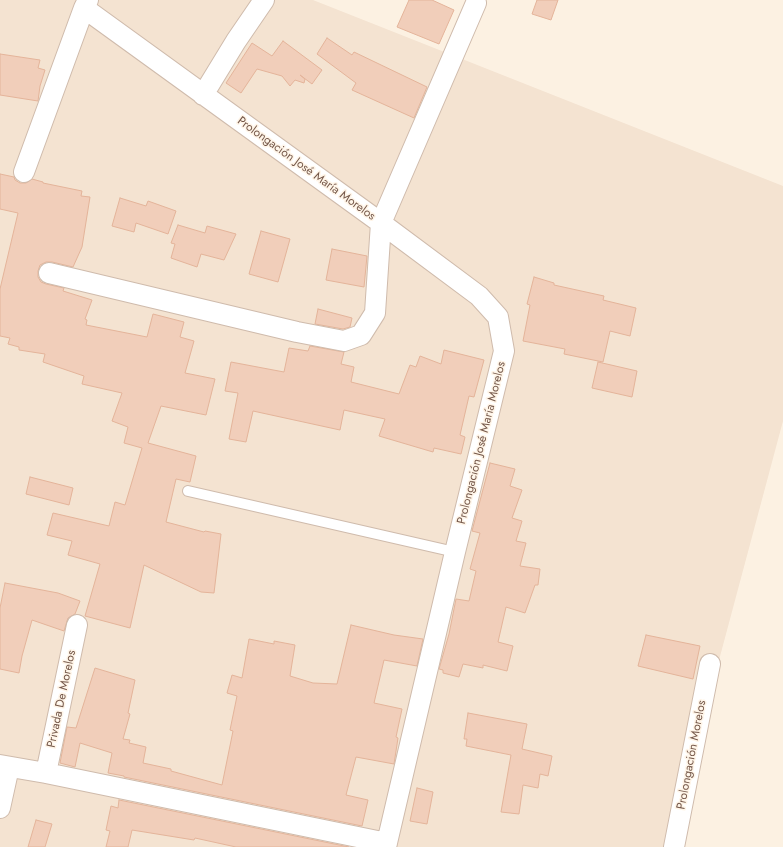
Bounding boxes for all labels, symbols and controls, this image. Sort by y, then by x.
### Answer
street label: Prolongación José María Morelos [234,114,378,224]
street label: Prolongación José María Morelos [455,360,509,526]
street label: Privada De Morelos [45,649,79,749]
street label: Prolongación Morelos [674,699,710,811]

